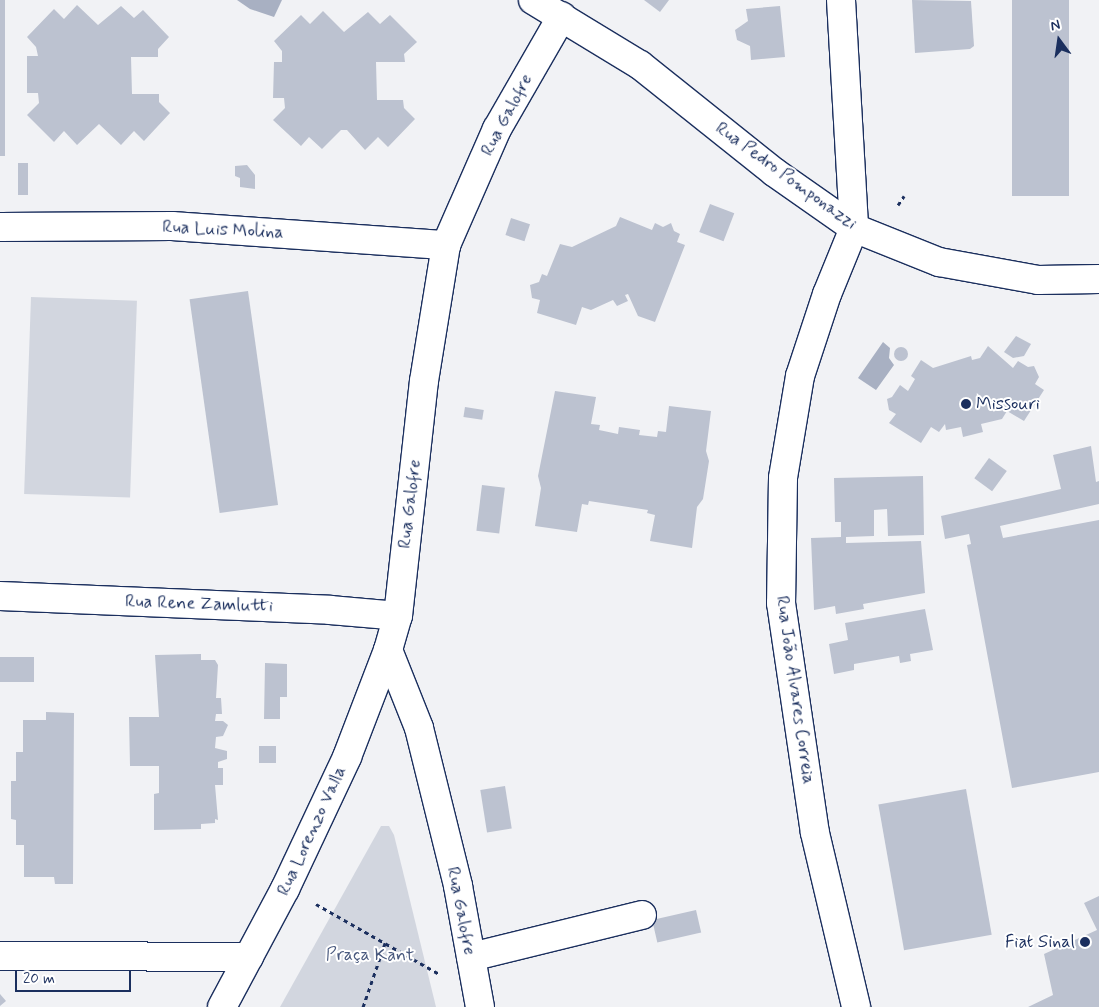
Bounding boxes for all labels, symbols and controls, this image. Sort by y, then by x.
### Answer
north arrow [1034,15,1084,65]
text: N [1049,16,1062,35]
street label: Rua Galofre [477,72,537,158]
street label: Rua Pedro Pomponazzi [711,118,861,234]
street label: Rua Luis Molina [162,216,284,244]
place label: Missouri [976,393,1040,415]
marker: Missouri [960,398,972,410]
street label: Rua Galofre [394,460,426,548]
street label: Rua Rene Zamlutti [125,591,273,617]
street label: Rua João Alvares Correia [771,594,819,786]
street label: Rua Lorenzo Valla [273,764,351,898]
street label: Rua Galofre [442,867,480,955]
place label: Fiat Sinal [1006,931,1075,953]
marker: Fiat Sinal [1079,936,1091,948]
park label: Praça Kant [325,944,415,966]
scale bar [18,960,134,992]
text: 20 m [23,969,55,989]

